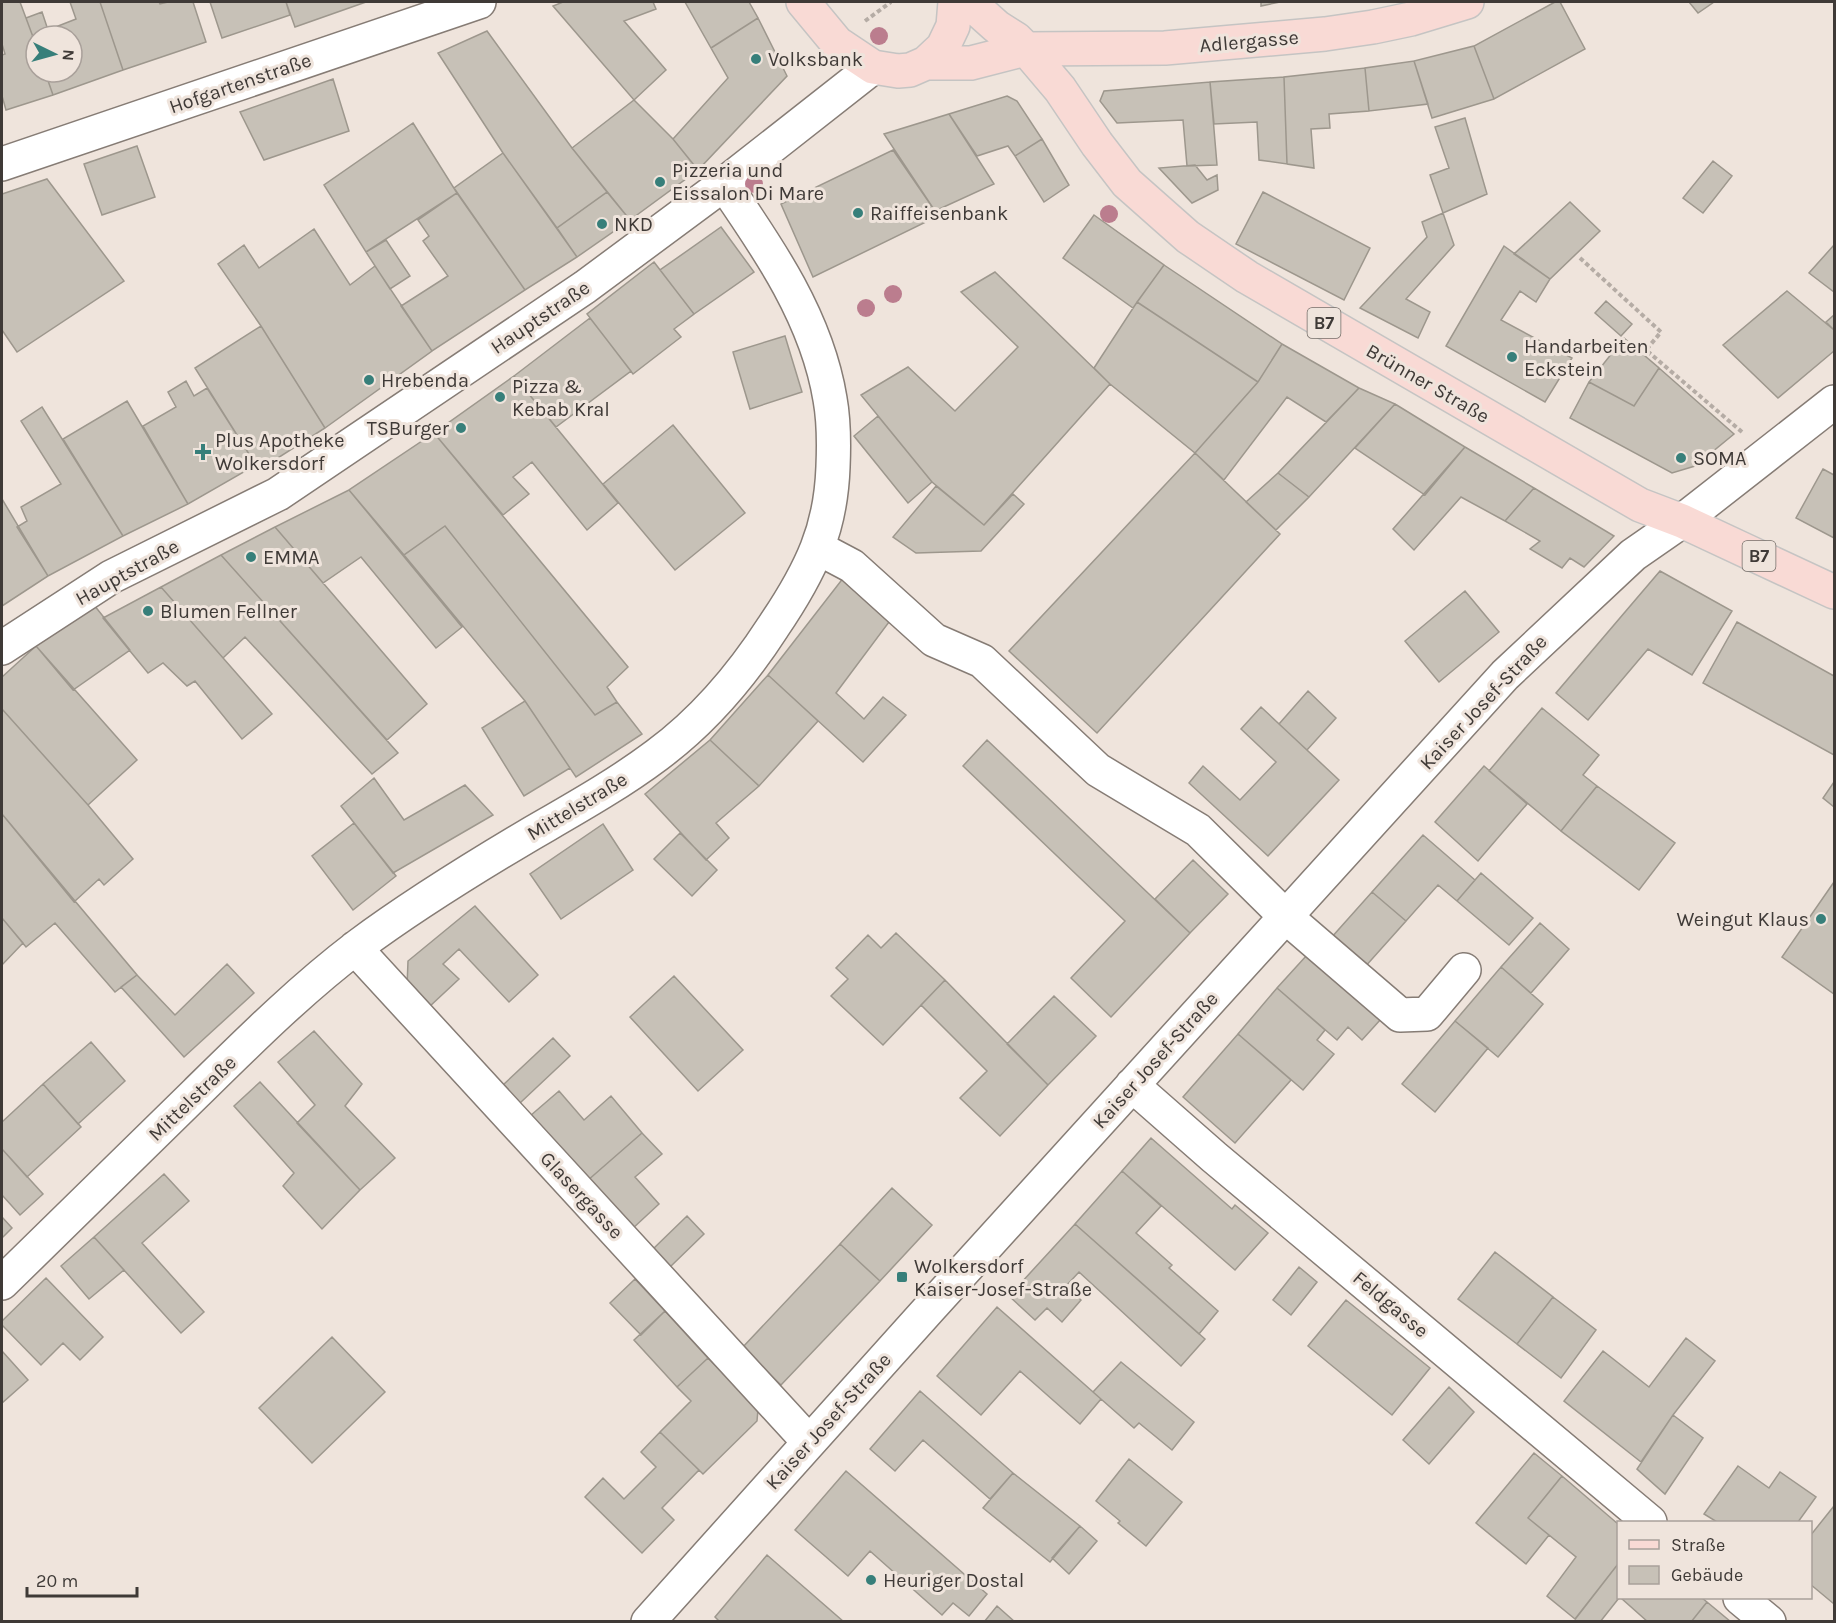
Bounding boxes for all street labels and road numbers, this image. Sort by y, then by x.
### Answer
street label: Adlergasse [1198,26,1300,57]
street label: Hofgartenstraße [166,48,314,119]
street label: Hauptstraße [486,276,594,359]
road number: B7 [1308,308,1340,338]
street label: Brünner Straße [1362,339,1493,428]
street label: Hauptstraße [72,535,183,610]
road number: B7 [1742,541,1776,571]
street label: Kaiser Josef-Straße [1415,630,1552,774]
street label: Mittelstraße [523,768,631,845]
street label: Kaiser Josef-Straße [1088,987,1223,1133]
street label: Mittelstraße [144,1051,241,1146]
street label: Glasergasse [535,1147,628,1244]
street label: Feldgasse [1348,1266,1433,1343]
street label: Kaiser Josef-Straße [761,1348,896,1494]

